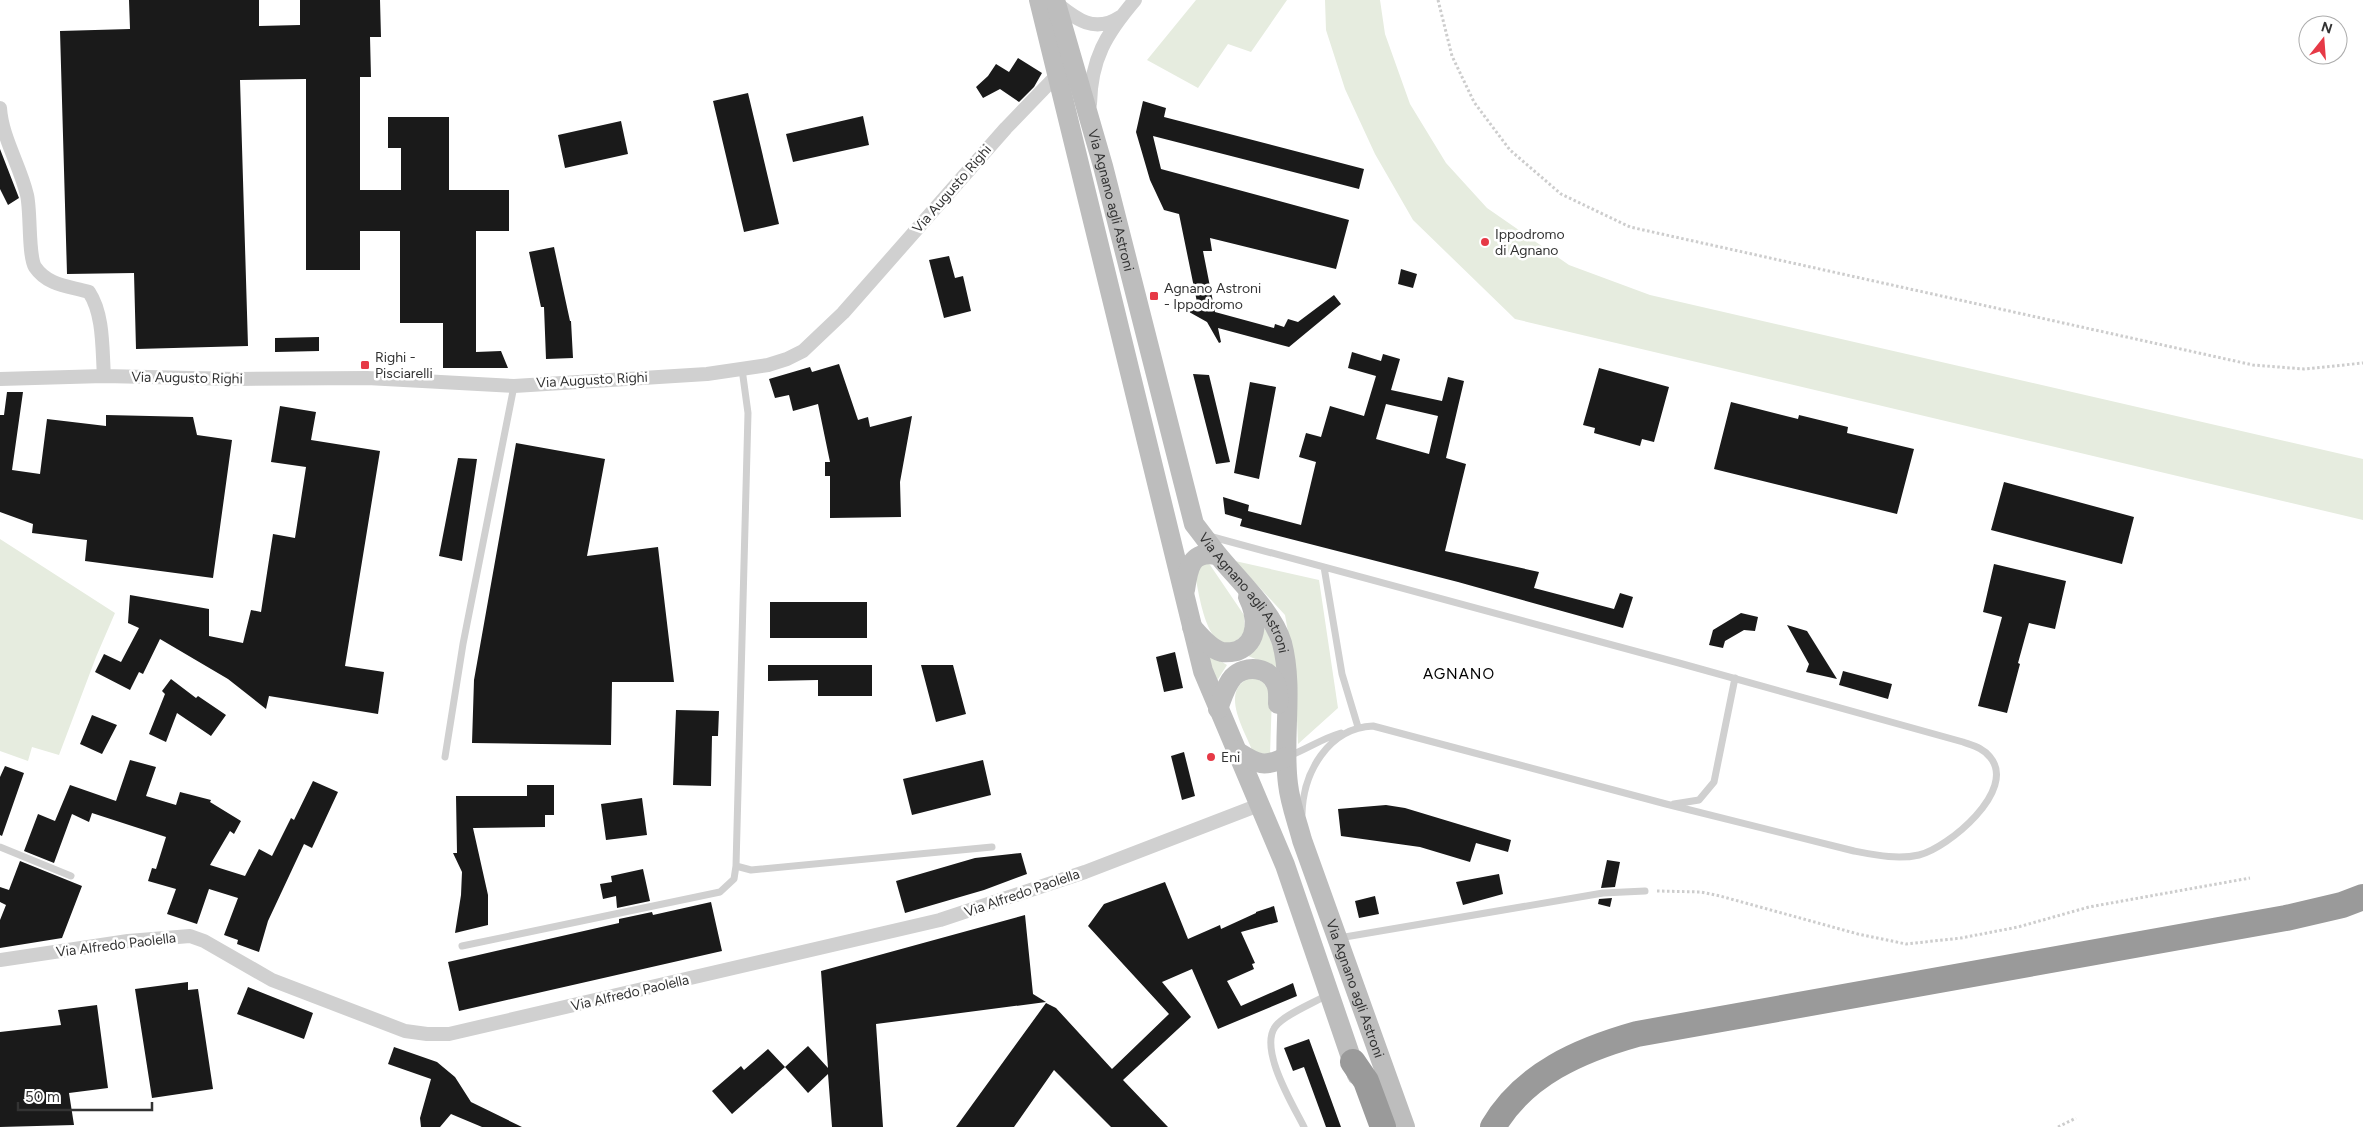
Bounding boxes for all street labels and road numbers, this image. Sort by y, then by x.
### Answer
street label: Via Agnano agli Astroni [1084,127,1138,273]
street label: Via Augusto Righi [909,141,995,237]
street label: Via Augusto Righi [131,369,243,387]
street label: Via Augusto Righi [536,369,648,391]
street label: Via Agnano agli Astroni [1195,529,1293,654]
street label: Via Alfredo Paolella [962,865,1082,921]
street label: Via Agnano agli Astroni [1323,917,1388,1060]
street label: Via Alfredo Paolella [55,929,177,961]
street label: Via Alfredo Paolella [569,971,691,1015]

